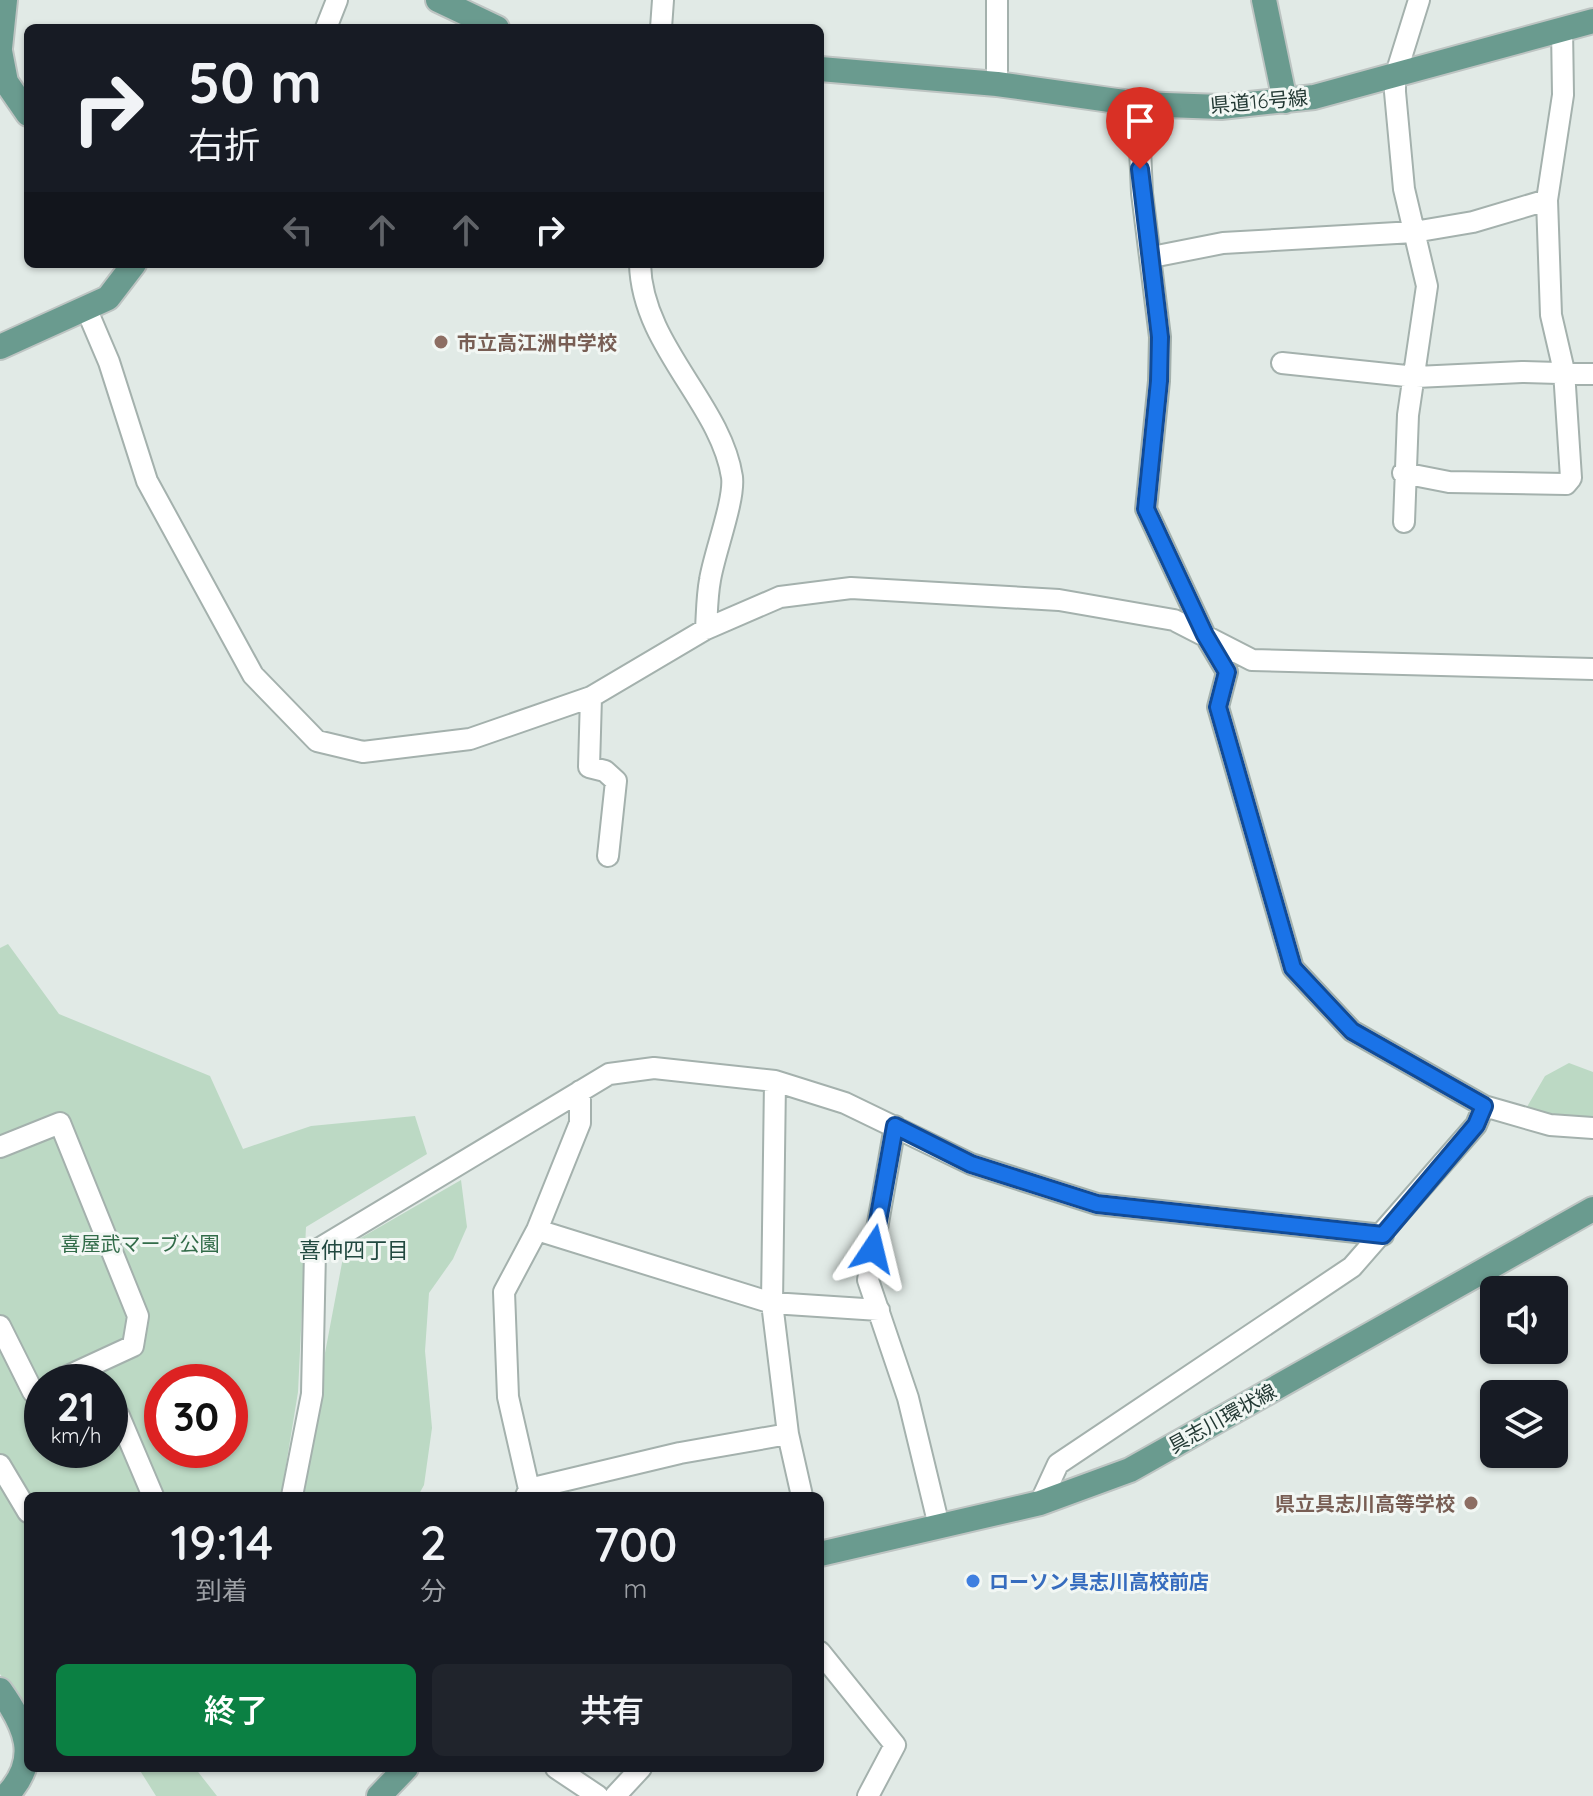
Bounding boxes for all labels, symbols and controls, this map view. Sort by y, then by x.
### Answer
text: 50 m [188,47,322,117]
icon: right [56,56,160,160]
street label: 県道16号線 [1209,84,1309,118]
pin [1106,87,1174,169]
icon: arrive [1118,99,1162,143]
text: 右折 [188,122,260,167]
icon: left [276,208,320,252]
icon: ahead [360,208,404,252]
icon: ahead [444,208,488,252]
icon: right [528,208,572,252]
place label: 市立高江洲中学校 [457,330,617,355]
marker: 市立高江洲中学校 [432,333,450,351]
position arrow [831,1207,915,1291]
park label: 喜屋武マーブ公園 [61,1231,219,1256]
district label: 喜仲四丁目 [299,1236,409,1264]
map controls [1480,1276,1568,1468]
button: sound [1480,1276,1568,1364]
speed limit sign: 30 [144,1364,248,1468]
street label: 具志川環状線 [1163,1378,1281,1458]
button: layers [1480,1380,1568,1468]
text: 21 [57,1381,95,1431]
text: km/h [51,1423,101,1448]
place label: 県立具志川高等学校 [1275,1491,1455,1516]
marker: 県立具志川高等学校 [1462,1494,1480,1512]
text: 19:14 [171,1512,273,1572]
text: 2 [420,1512,447,1572]
text: 700 [593,1514,677,1574]
place label: ローソン具志川高校前店 [989,1569,1209,1594]
text: m [624,1572,647,1605]
marker: ローソン具志川高校前店 [964,1572,982,1590]
text: 到着 [196,1574,248,1607]
text: 分 [420,1574,446,1607]
button: 終了 [56,1664,416,1756]
button: 共有 [432,1664,792,1756]

